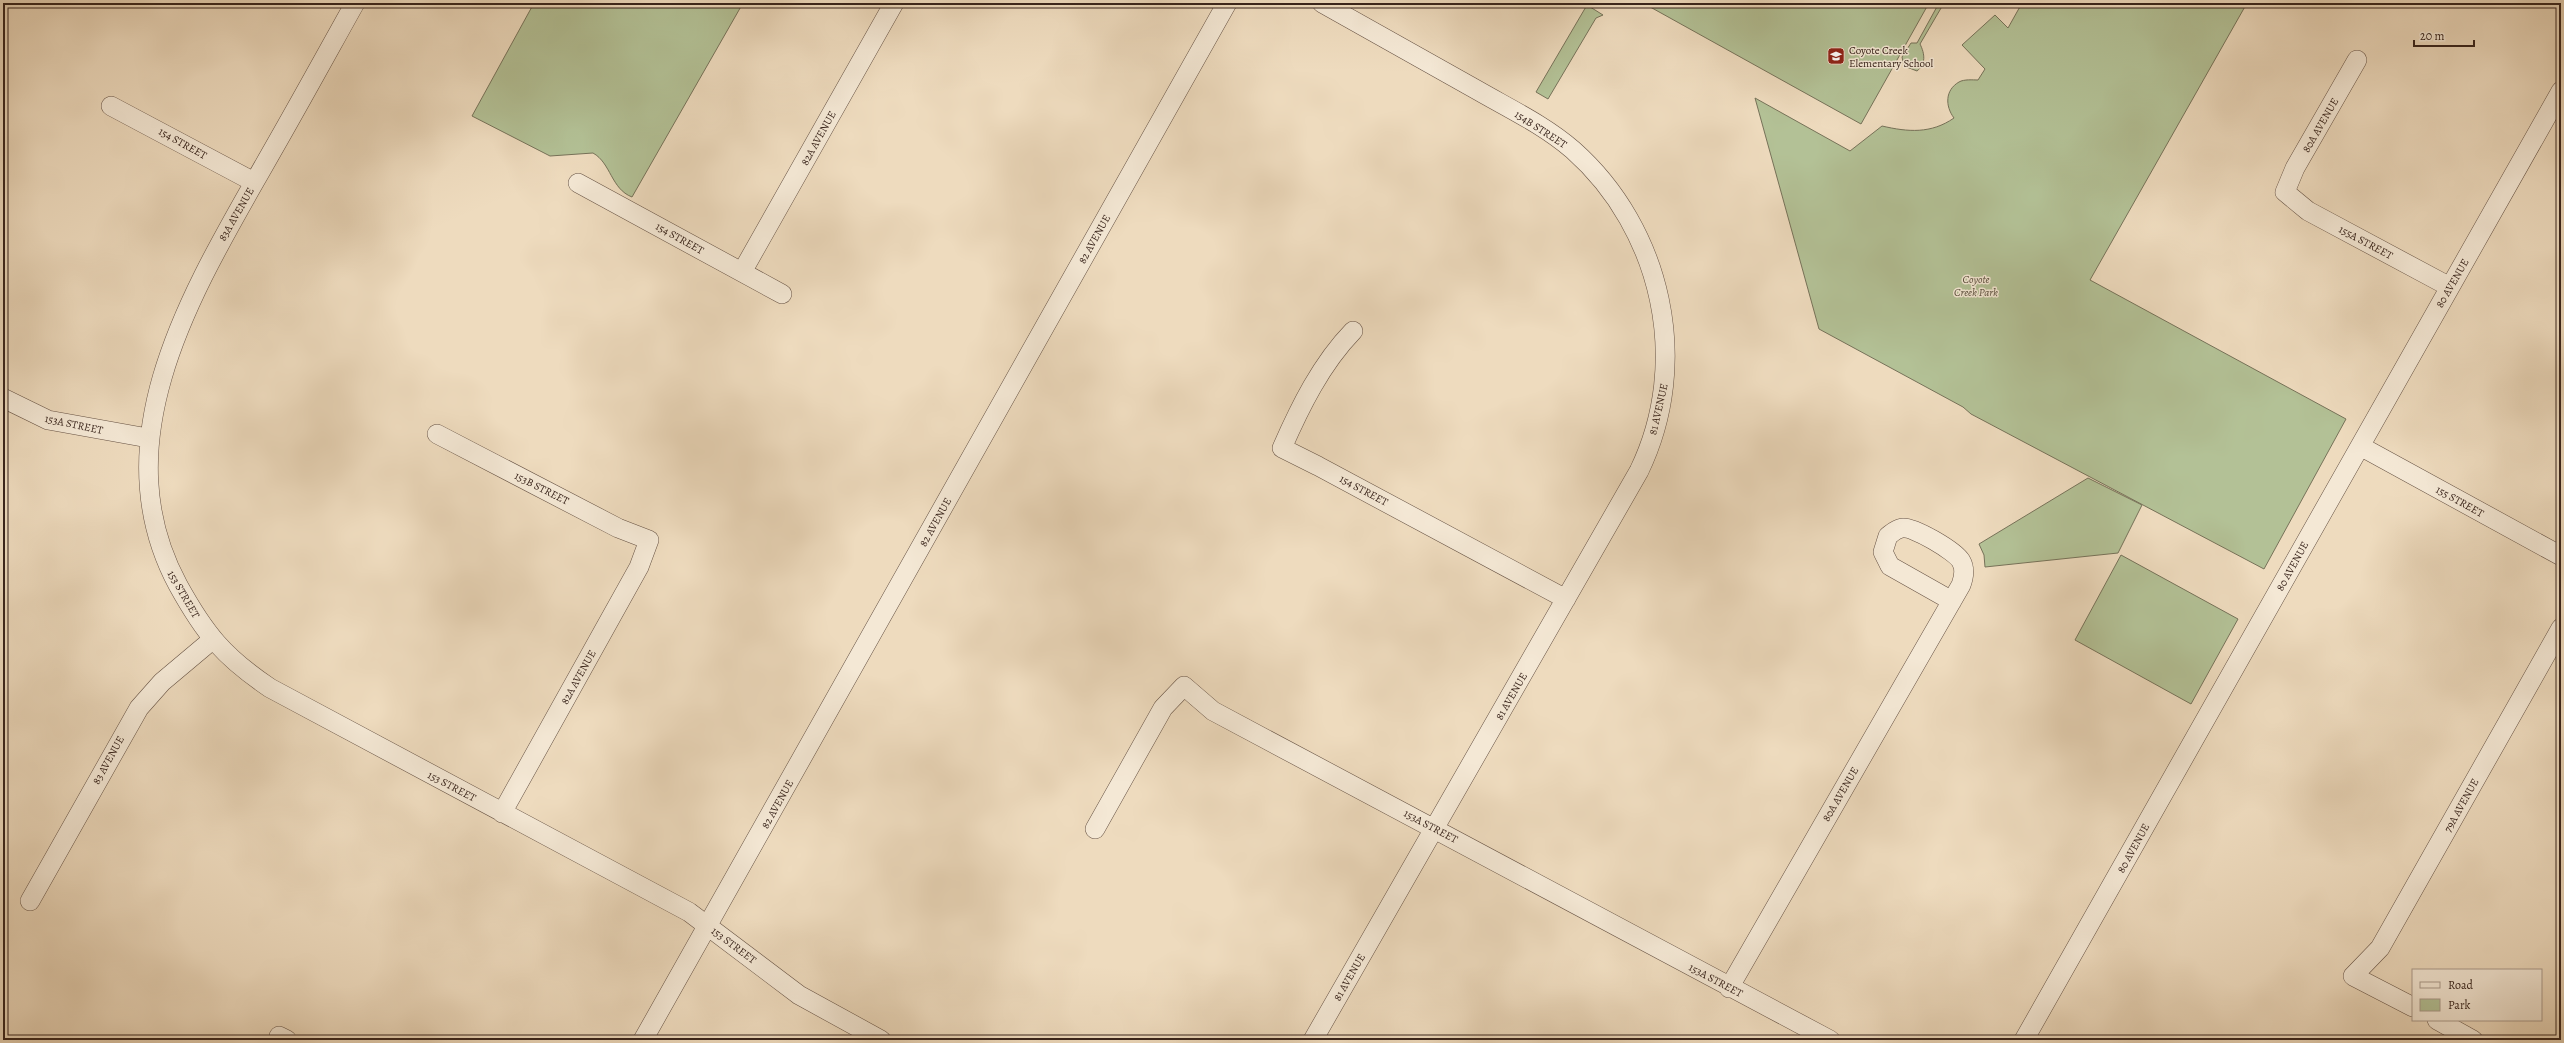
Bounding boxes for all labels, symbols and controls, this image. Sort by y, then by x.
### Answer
scale bar [2414,22,2474,48]
text: 20 m [2420,28,2444,44]
place label: Coyote Creek Elementary School [1849,43,1934,71]
school or university icon: Coyote Creek Elementary School [1826,46,1846,66]
street label: 80A AVENUE [2299,95,2342,155]
street label: 154B STREET [1512,107,1570,152]
street label: 82A AVENUE [797,108,840,168]
street label: 154 STREET [156,124,210,163]
street label: 83A AVENUE [215,185,258,244]
street label: 82 AVENUE [1075,212,1114,266]
street label: 154 STREET [653,219,707,258]
street label: 155A STREET [2336,222,2396,263]
street label: 80 AVENUE [2432,256,2473,311]
park label: Coyote Creek Park [1954,272,1998,300]
street label: 81 AVENUE [1645,382,1672,436]
street label: 153A STREET [43,411,104,438]
street label: 153B STREET [512,468,572,509]
street label: 154 STREET [1337,471,1391,510]
street label: 155 STREET [2433,482,2487,521]
street label: 82 AVENUE [916,495,955,549]
street label: 80 AVENUE [2273,539,2312,594]
street label: 153 STREET [164,568,203,621]
street label: 82A AVENUE [557,647,600,707]
street label: 81 AVENUE [1492,670,1531,723]
street label: 83 AVENUE [89,733,128,787]
street label: 80A AVENUE [1819,764,1862,824]
street label: 153 STREET [425,767,479,805]
street label: 79A AVENUE [2441,776,2482,835]
street label: 82 AVENUE [758,777,797,831]
street label: 153A STREET [1401,806,1460,847]
street label: 80 AVENUE [2114,821,2153,876]
street label: 153 STREET [708,924,759,967]
street label: 81 AVENUE [1330,951,1369,1004]
street label: 153A STREET [1686,960,1745,1001]
legend [2412,969,2542,1021]
text: Road [2448,977,2474,993]
text: Park [2448,997,2471,1013]

